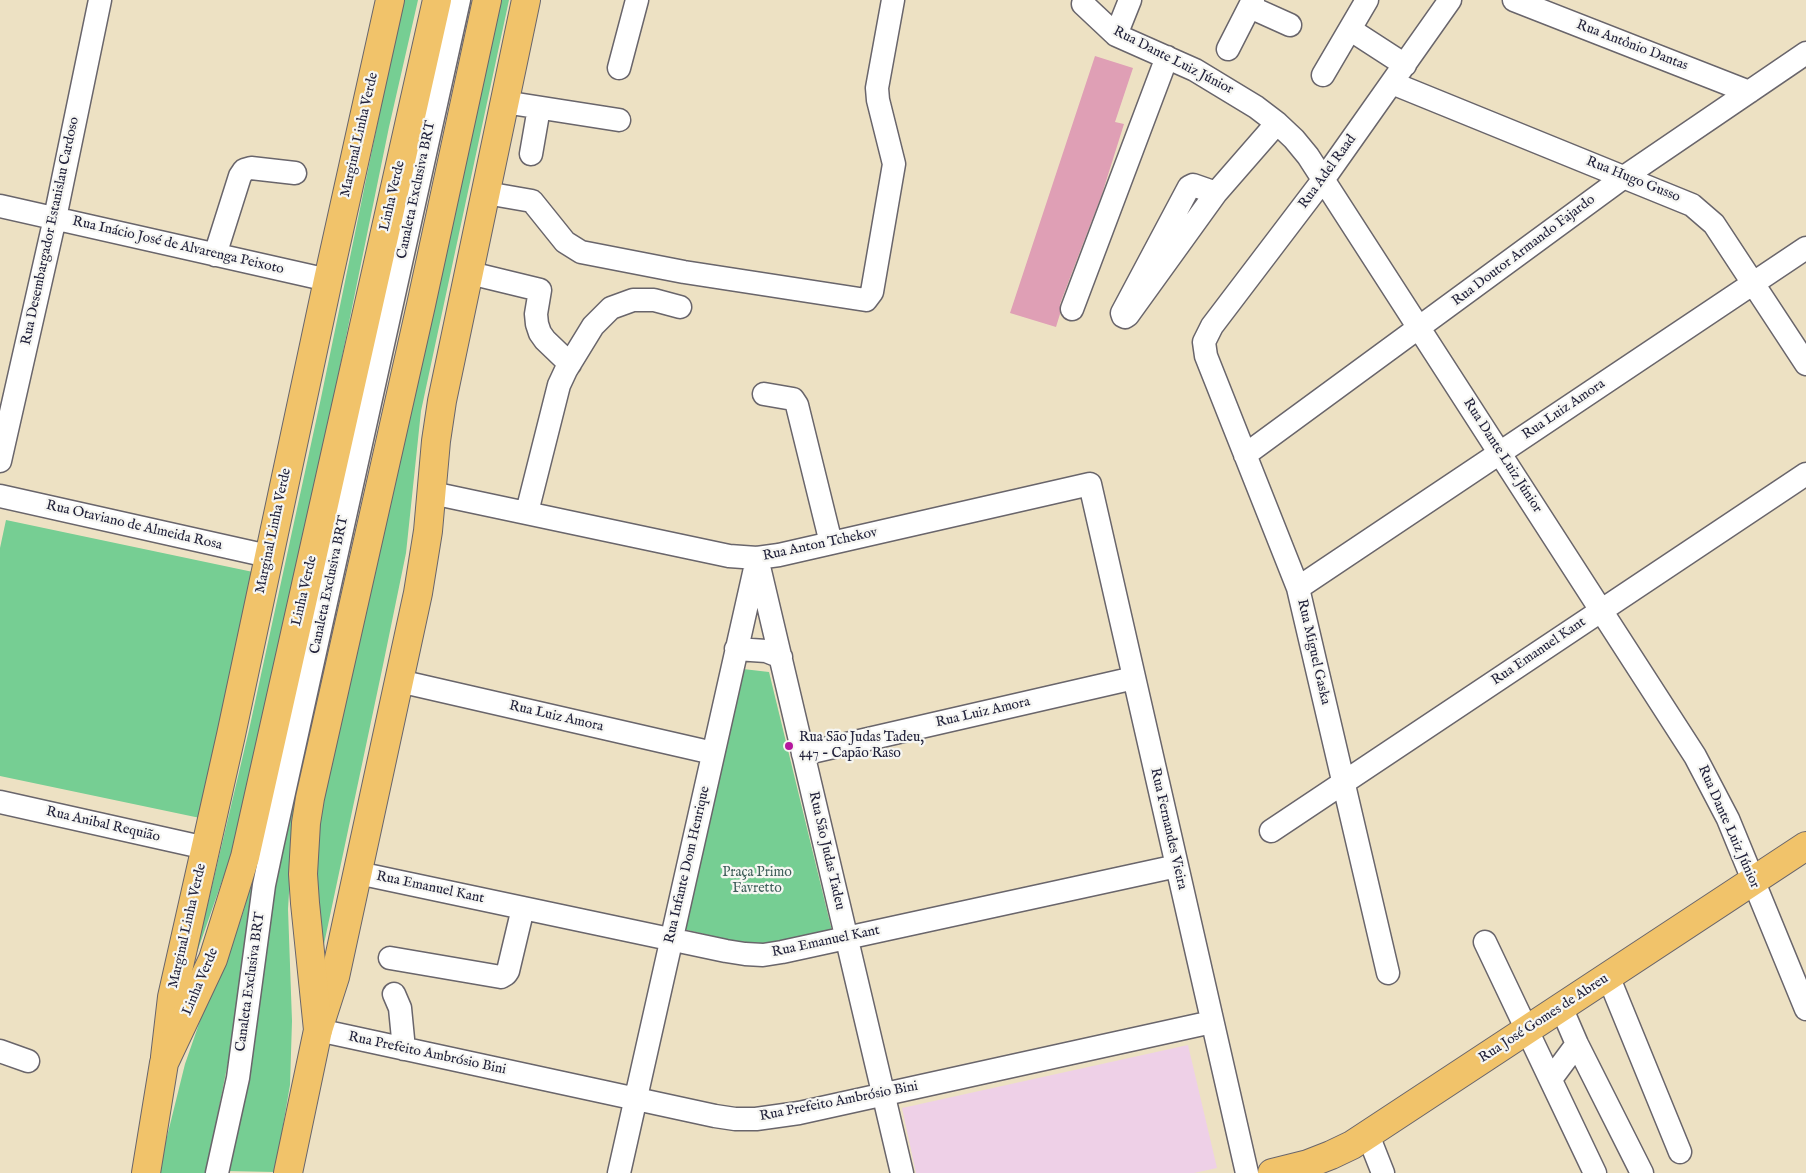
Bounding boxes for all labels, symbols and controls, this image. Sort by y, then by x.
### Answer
street label: Rua Antônio Dantas [1574,17,1690,75]
street label: Rua Dante Luiz Júnior [1110,23,1236,99]
street label: Marginal Linha Verde [337,71,383,199]
street label: Rua Desembargador Estanislau Cardoso [19,115,83,347]
street label: Canaleta Exclusiva BRT [394,119,440,261]
street label: Rua Adel Raad [1296,132,1360,212]
street label: Rua Hugo Gusso [1584,153,1682,207]
street label: Linha Verde [377,159,409,233]
street label: Rua Doutor Armando Fajardo [1449,192,1599,310]
street label: Rua Inácio José de Alvarenga Peixoto [71,213,285,279]
street label: Rua Luiz Amora [1519,376,1609,444]
street label: Rua Dante Luiz Júnior [1459,396,1545,516]
street label: Marginal Linha Verde [253,467,295,595]
street label: Rua Otaviano de Almeida Rosa [44,498,224,554]
street label: Canaleta Exclusiva BRT [307,514,353,656]
street label: Rua Anton Tchekov [761,525,879,565]
street label: Linha Verde [289,554,321,628]
street label: Rua Miguel Gaska [1293,598,1333,706]
street label: Rua Emanuel Kant [1489,614,1589,690]
street label: Rua Luiz Amora [934,694,1032,732]
street label: Rua Luiz Amora [507,698,605,736]
place label: Rua São Judas Tadeu, 447 - Capão Raso [799,730,924,762]
marker: Rua São Judas Tadeu, 447 - Capão Raso [783,740,795,752]
street label: Rua Dante Luiz Júnior [1693,763,1763,891]
street label: Rua Fernandes Vieira [1146,767,1190,891]
street label: Rua Infante Dom Henrique [662,785,714,945]
street label: Rua São Judas Tadeu [804,790,848,912]
street label: Rua Anibal Requião [44,804,162,846]
street label: Marginal Linha Verde [165,862,211,990]
park label: Praça Primo Favretto [722,865,792,898]
street label: Rua Emanuel Kant [375,868,485,908]
street label: Canaleta Exclusiva BRT [233,911,269,1053]
street label: Rua Emanuel Kant [771,922,881,962]
street label: Linha Verde [179,946,223,1018]
street label: Rua José Gomes de Abreu [1476,971,1612,1067]
street label: Rua Prefeito Ambrósio Bini [347,1029,507,1079]
street label: Rua Prefeito Ambrósio Bini [758,1078,920,1126]

